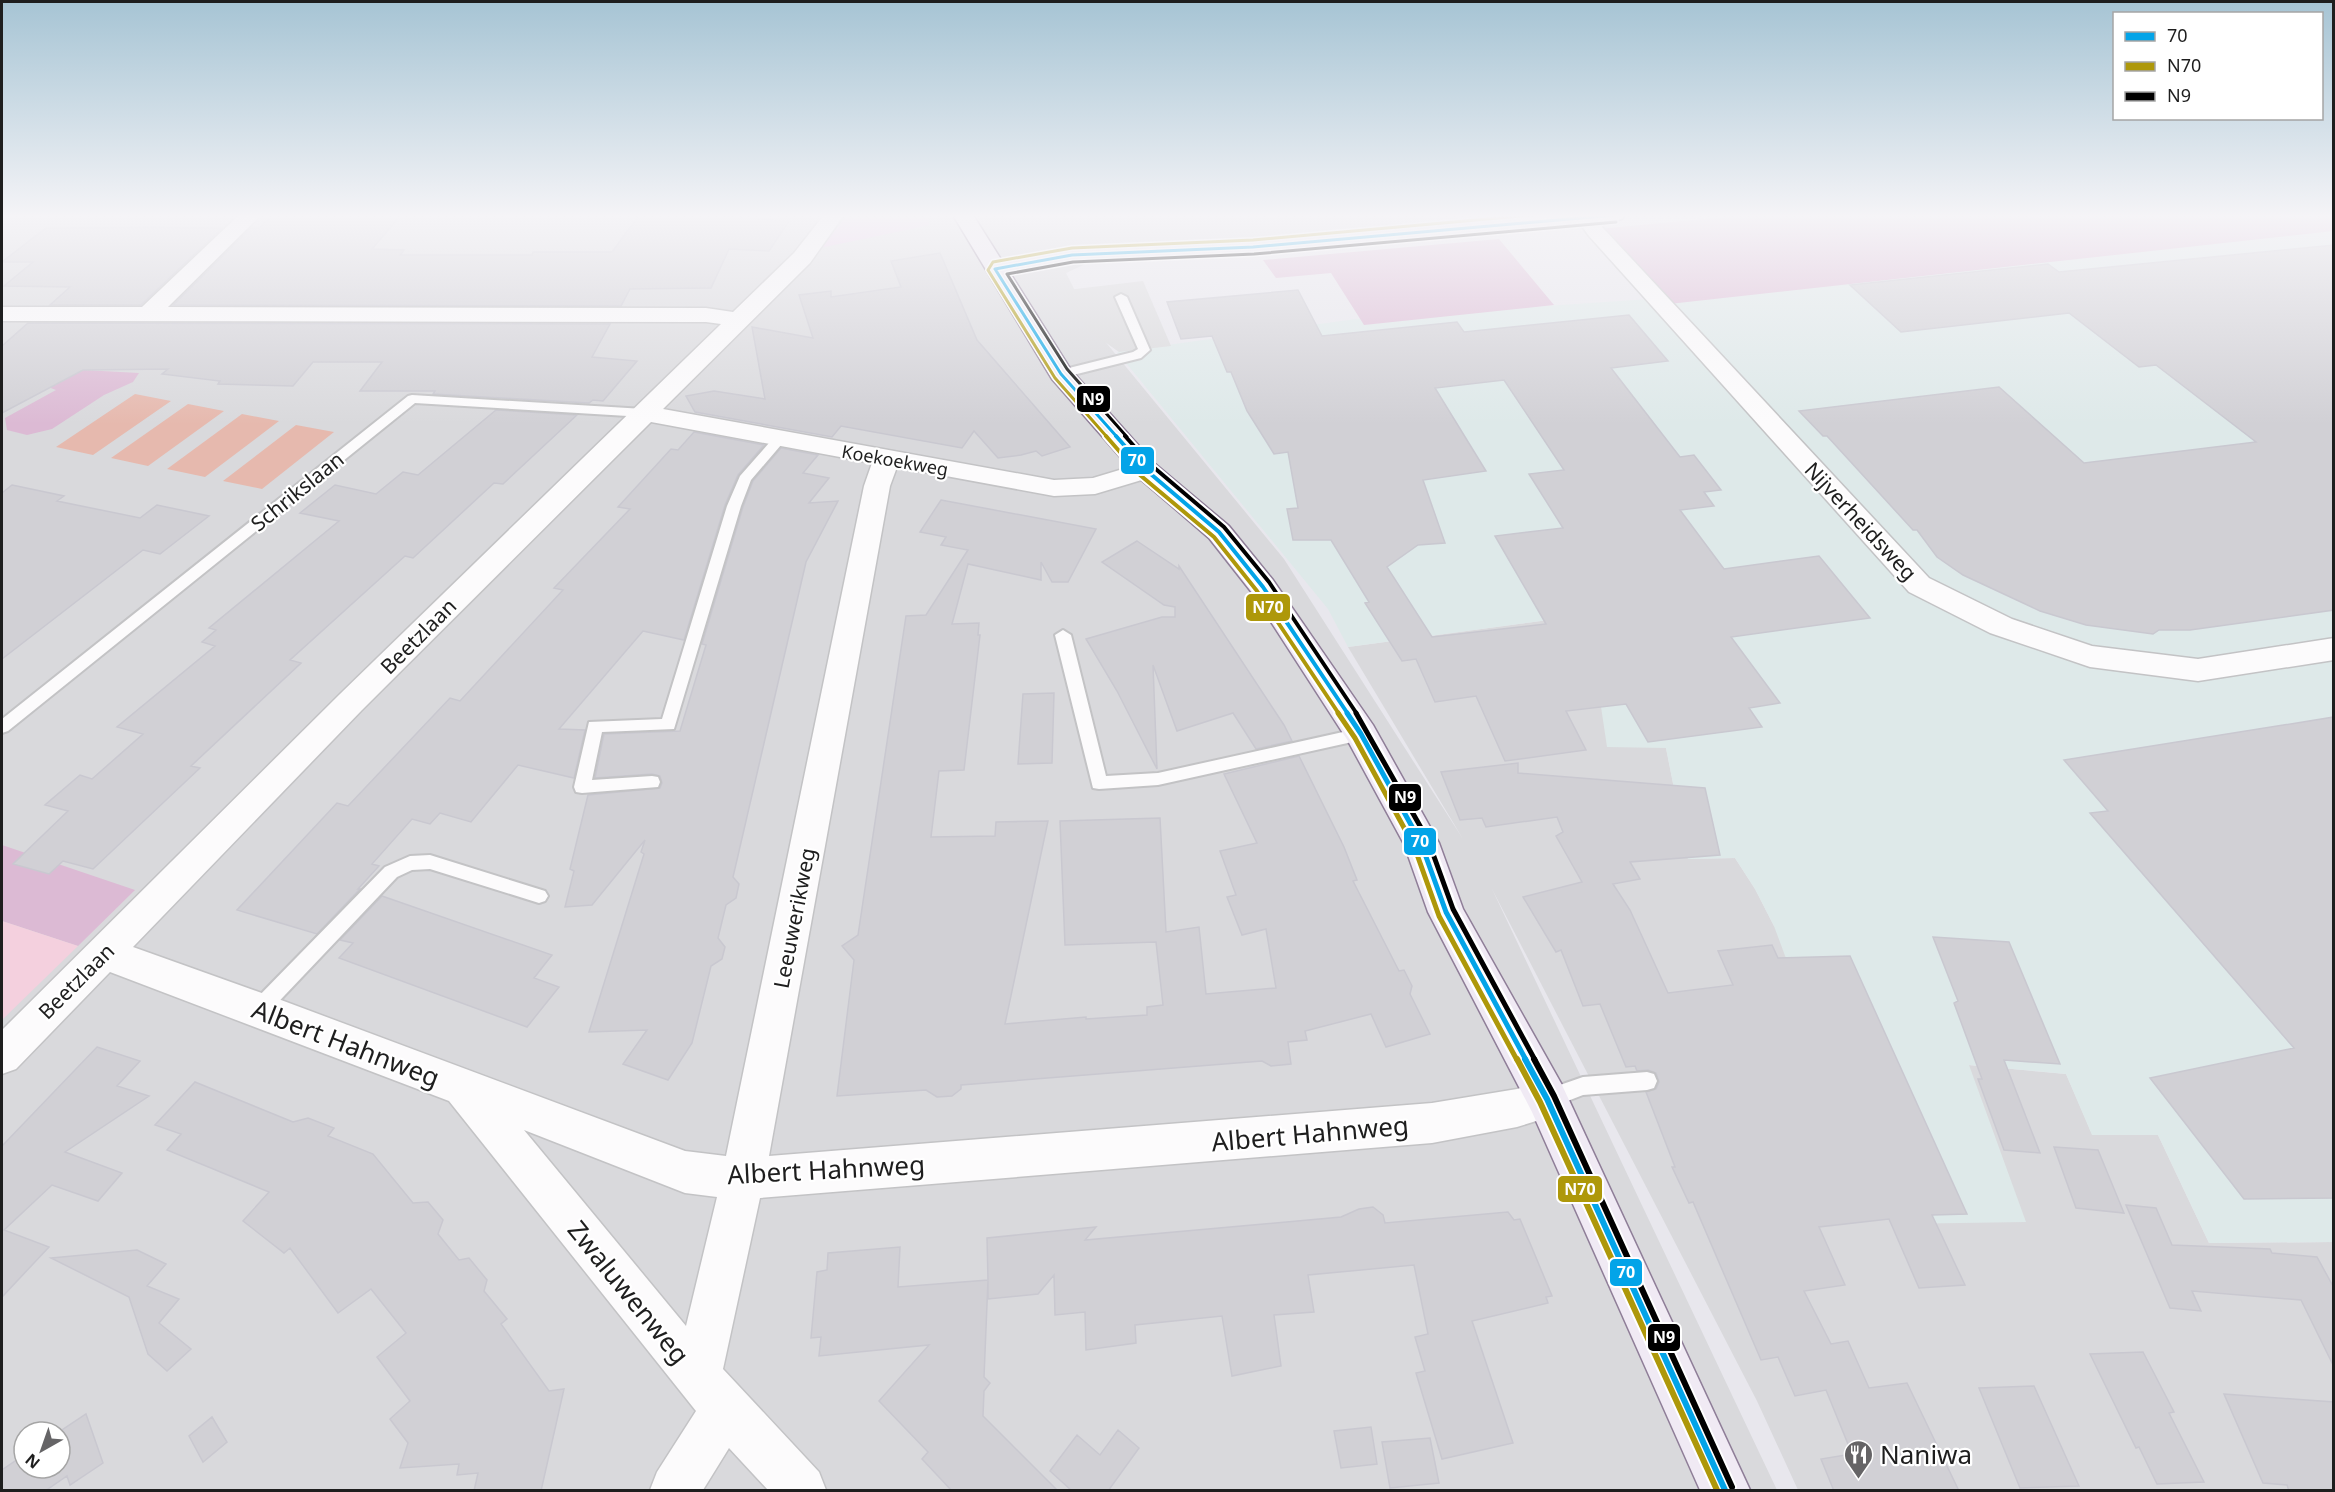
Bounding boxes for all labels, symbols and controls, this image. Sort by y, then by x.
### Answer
legend [2113,12,2323,120]
text: 70 [2167,23,2188,47]
text: N70 [2167,53,2201,77]
text: N9 [2167,83,2191,107]
line badge: N9 [1076,385,1111,413]
text: N9 [1082,388,1104,410]
street label: Koekoekweg [840,439,950,481]
street label: Schrikslaan [245,445,349,537]
line badge: 70 [1120,446,1155,475]
text: 70 [1128,449,1146,471]
street label: Nijverheidsweg [1799,456,1923,586]
street label: Beetzlaan [374,592,462,680]
line badge: N70 [1245,593,1291,622]
text: N70 [1252,596,1284,618]
line badge: N9 [1388,783,1422,812]
text: N9 [1394,786,1416,808]
line badge: 70 [1403,827,1437,856]
text: 70 [1411,830,1429,852]
street label: Leeuwerikweg [767,845,821,991]
street label: Beetzlaan [32,937,120,1025]
street label: Albert Hahnweg [247,991,445,1095]
street label: Albert Hahnweg [1210,1106,1410,1160]
street label: Albert Hahnweg [726,1146,926,1192]
line badge: N70 [1557,1175,1603,1203]
text: N70 [1564,1178,1596,1200]
street label: Zwaluwenweg [560,1213,698,1371]
line badge: 70 [1609,1258,1643,1287]
text: 70 [1617,1261,1635,1283]
line badge: N9 [1647,1323,1681,1352]
text: N9 [1653,1326,1675,1348]
north arrow [12,1420,72,1480]
place label: Naniwa [1880,1436,1972,1472]
restaurant icon: Naniwa [1843,1438,1875,1480]
text: N [20,1449,44,1474]

